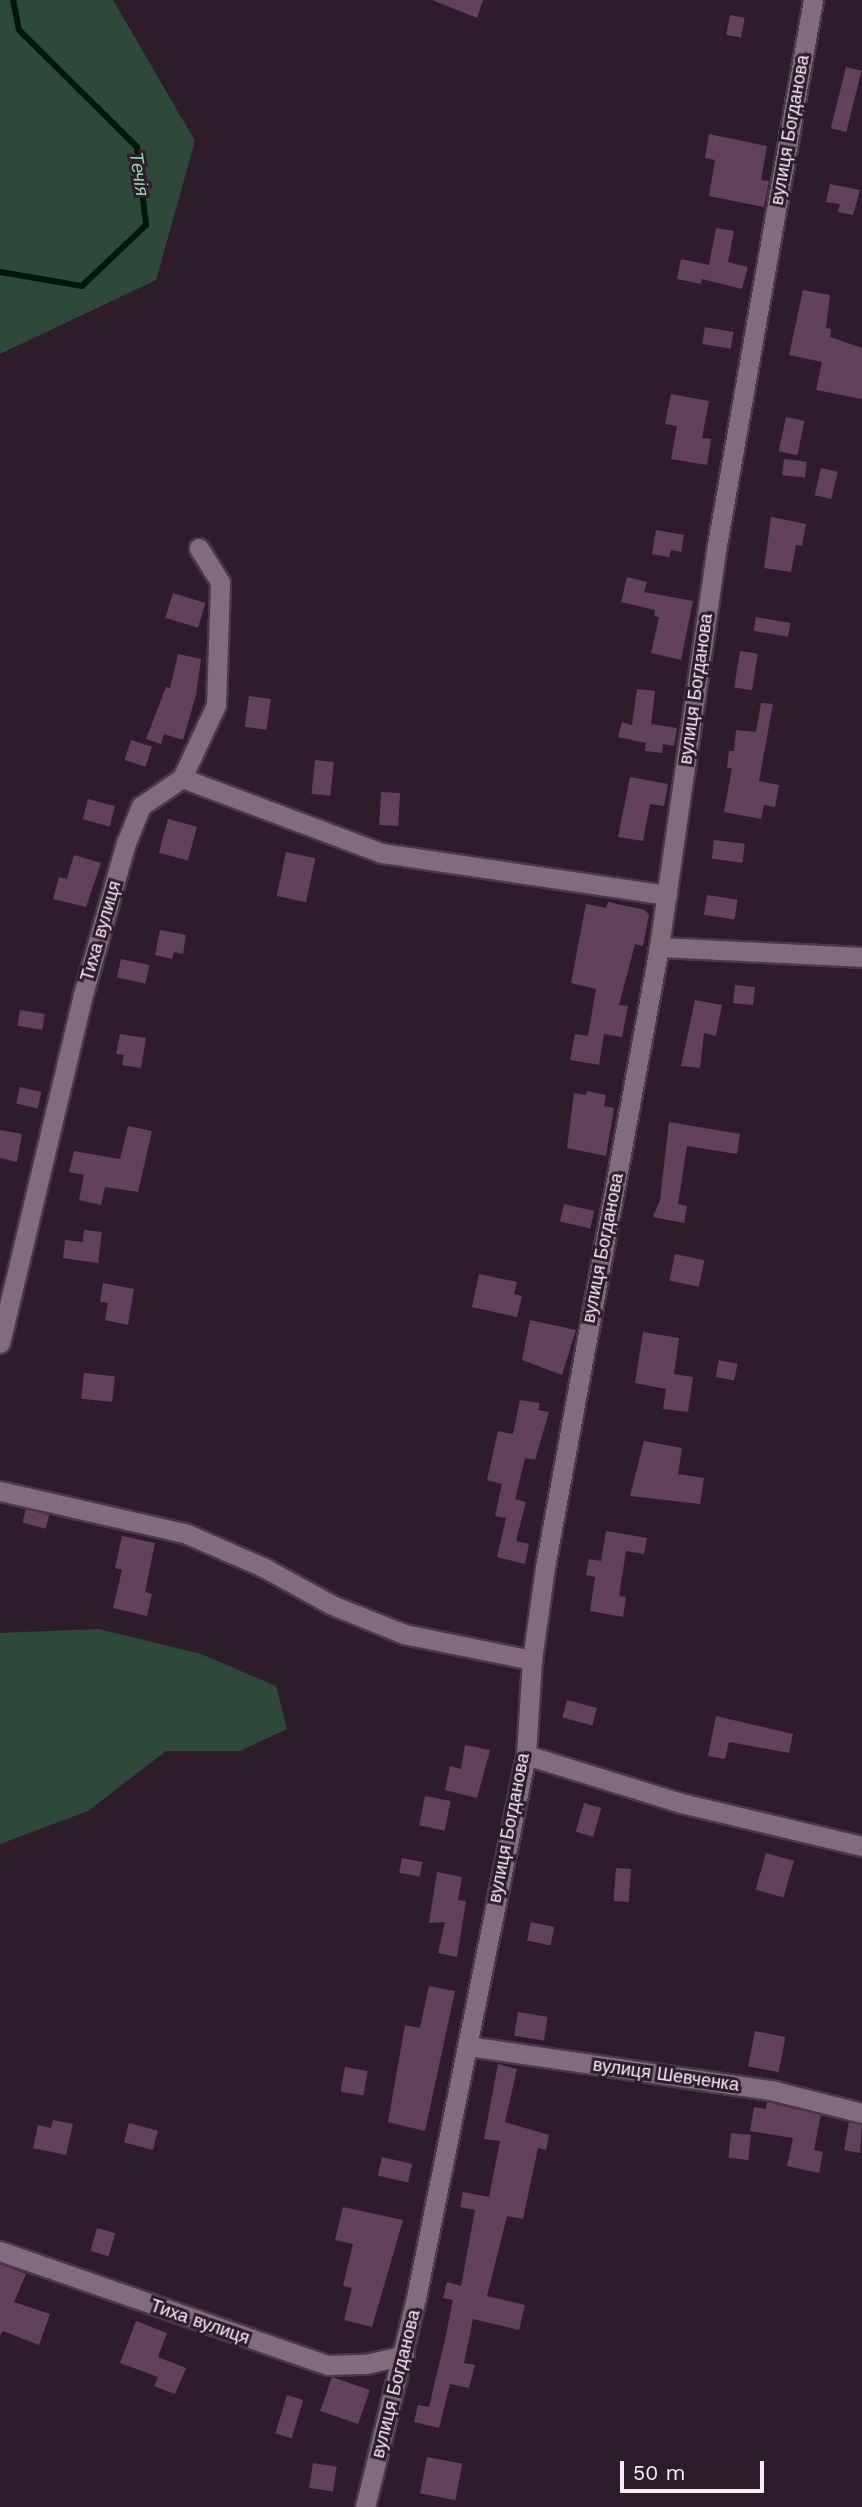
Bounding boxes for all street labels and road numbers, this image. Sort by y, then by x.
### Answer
street label: вулиця Богданова [766,53,814,207]
street label: вулиця Богданова [675,612,717,766]
street label: Тиха вулиця [76,878,126,984]
street label: вулиця Богданова [578,1171,628,1325]
street label: вулиця Богданова [484,1751,534,1905]
street label: вулиця Шевченка [592,2054,740,2096]
street label: Тиха вулиця [148,2295,252,2349]
street label: вулиця Богданова [367,2308,425,2460]

